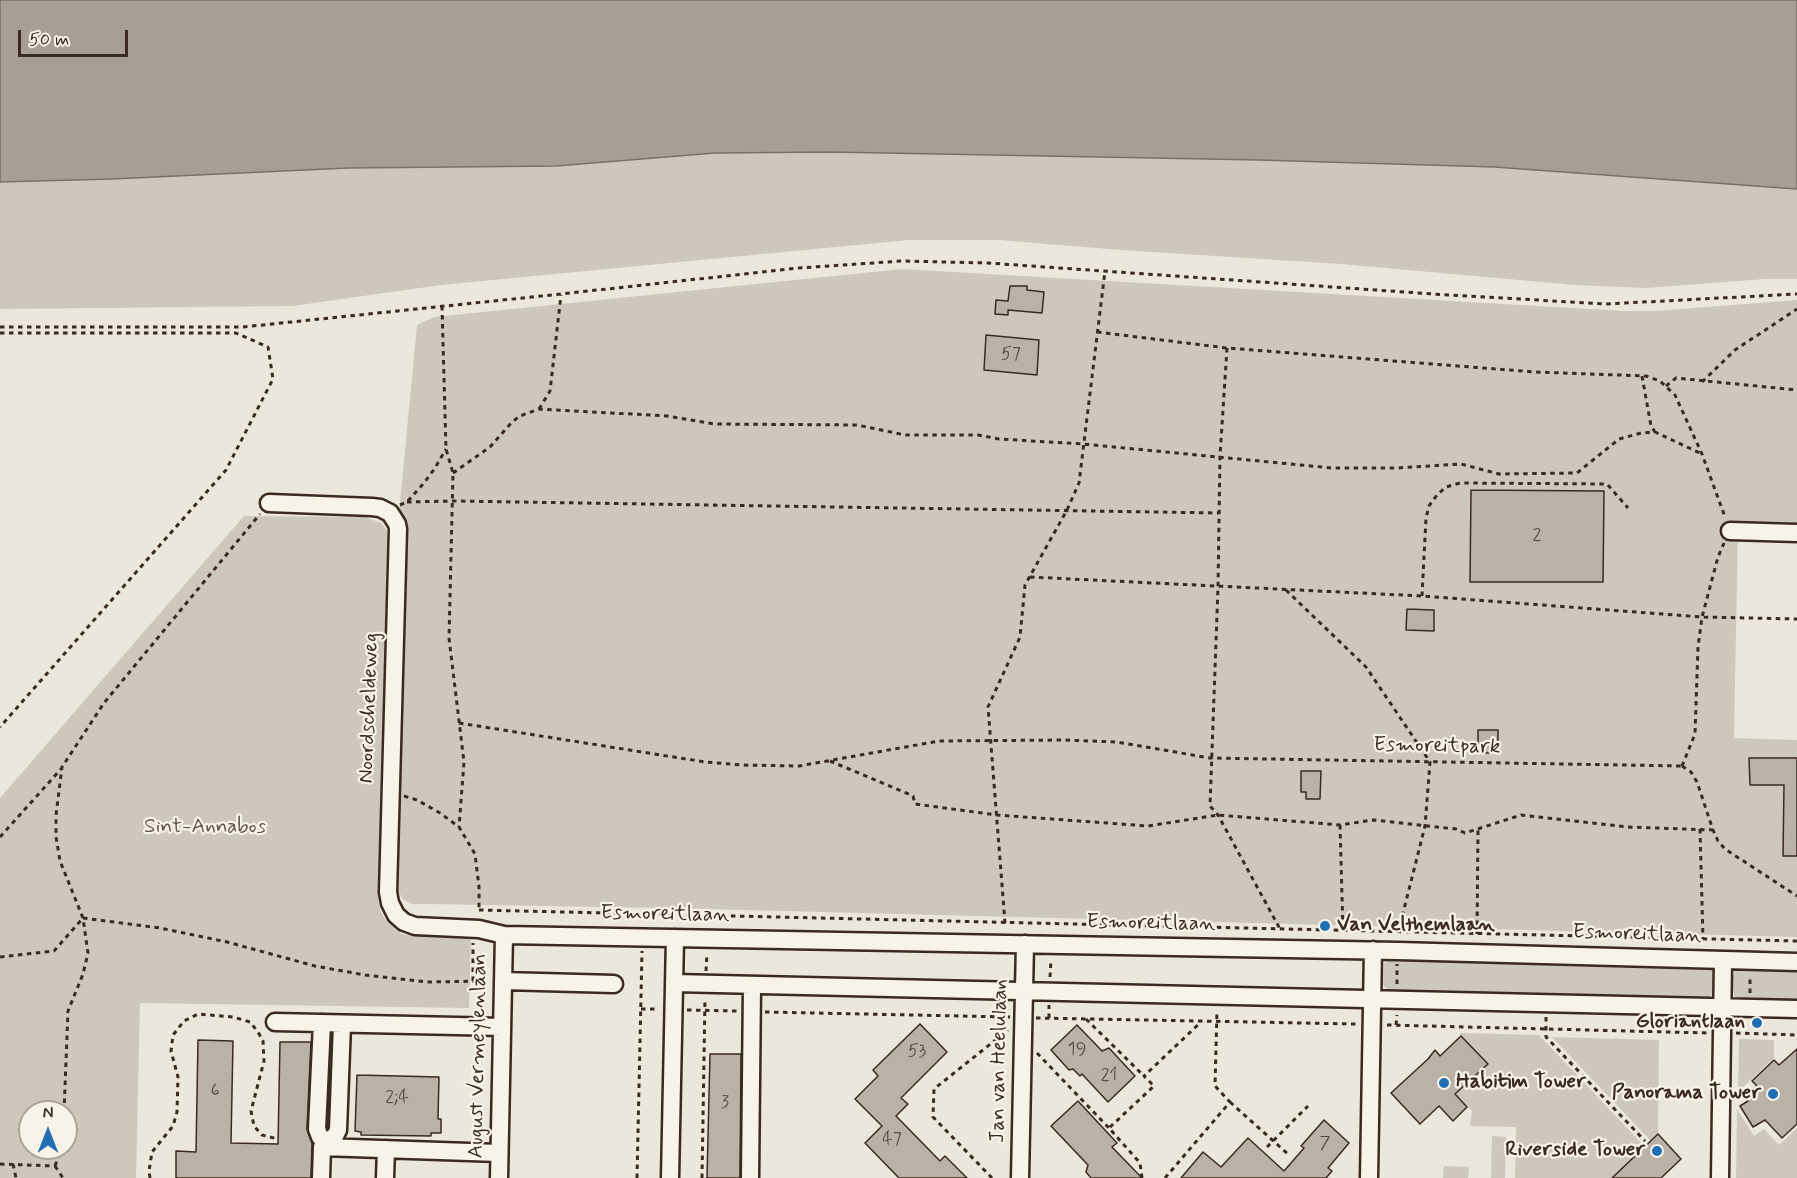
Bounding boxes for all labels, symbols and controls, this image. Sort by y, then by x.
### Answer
scale bar [21,18,130,56]
text: 50 m [29,28,69,52]
house number: 57 [1001,344,1021,366]
house number: 2 [1533,525,1541,547]
street label: Noordscheldeweg [355,632,385,784]
street label: Esmoreitpark [1373,733,1501,761]
park label: Sint-Annabos [144,815,266,841]
street label: Esmoreitlaan [600,901,730,929]
street label: Esmoreitlaan [1086,910,1216,938]
place label: Van Velthemlaan [1337,913,1495,939]
marker: Van Velthemlaan [1318,919,1332,933]
street label: Esmoreitlaan [1572,920,1702,950]
street label: August Vermeylenlaan [465,953,493,1159]
street label: Jan van Heelulaan [986,979,1014,1143]
place label: Gloriantlaan [1636,1010,1745,1036]
marker: Gloriantlaan [1750,1016,1764,1030]
house number: 19 [1068,1039,1086,1061]
house number: 53 [908,1041,926,1063]
house number: 21 [1101,1065,1117,1087]
place label: Habitim Tower [1456,1070,1586,1096]
marker: Habitim Tower [1437,1076,1451,1090]
house number: 6 [210,1080,220,1102]
place label: Panorama Tower [1612,1081,1761,1107]
house number: 2;4 [385,1087,409,1109]
marker: Panorama Tower [1766,1087,1780,1101]
house number: 3 [721,1092,729,1114]
north arrow [18,1100,78,1160]
text: N [43,1103,53,1124]
house number: 47 [882,1129,902,1151]
house number: 7 [1320,1133,1330,1155]
place label: Riverside Tower [1505,1138,1645,1164]
marker: Riverside Tower [1650,1144,1664,1158]

